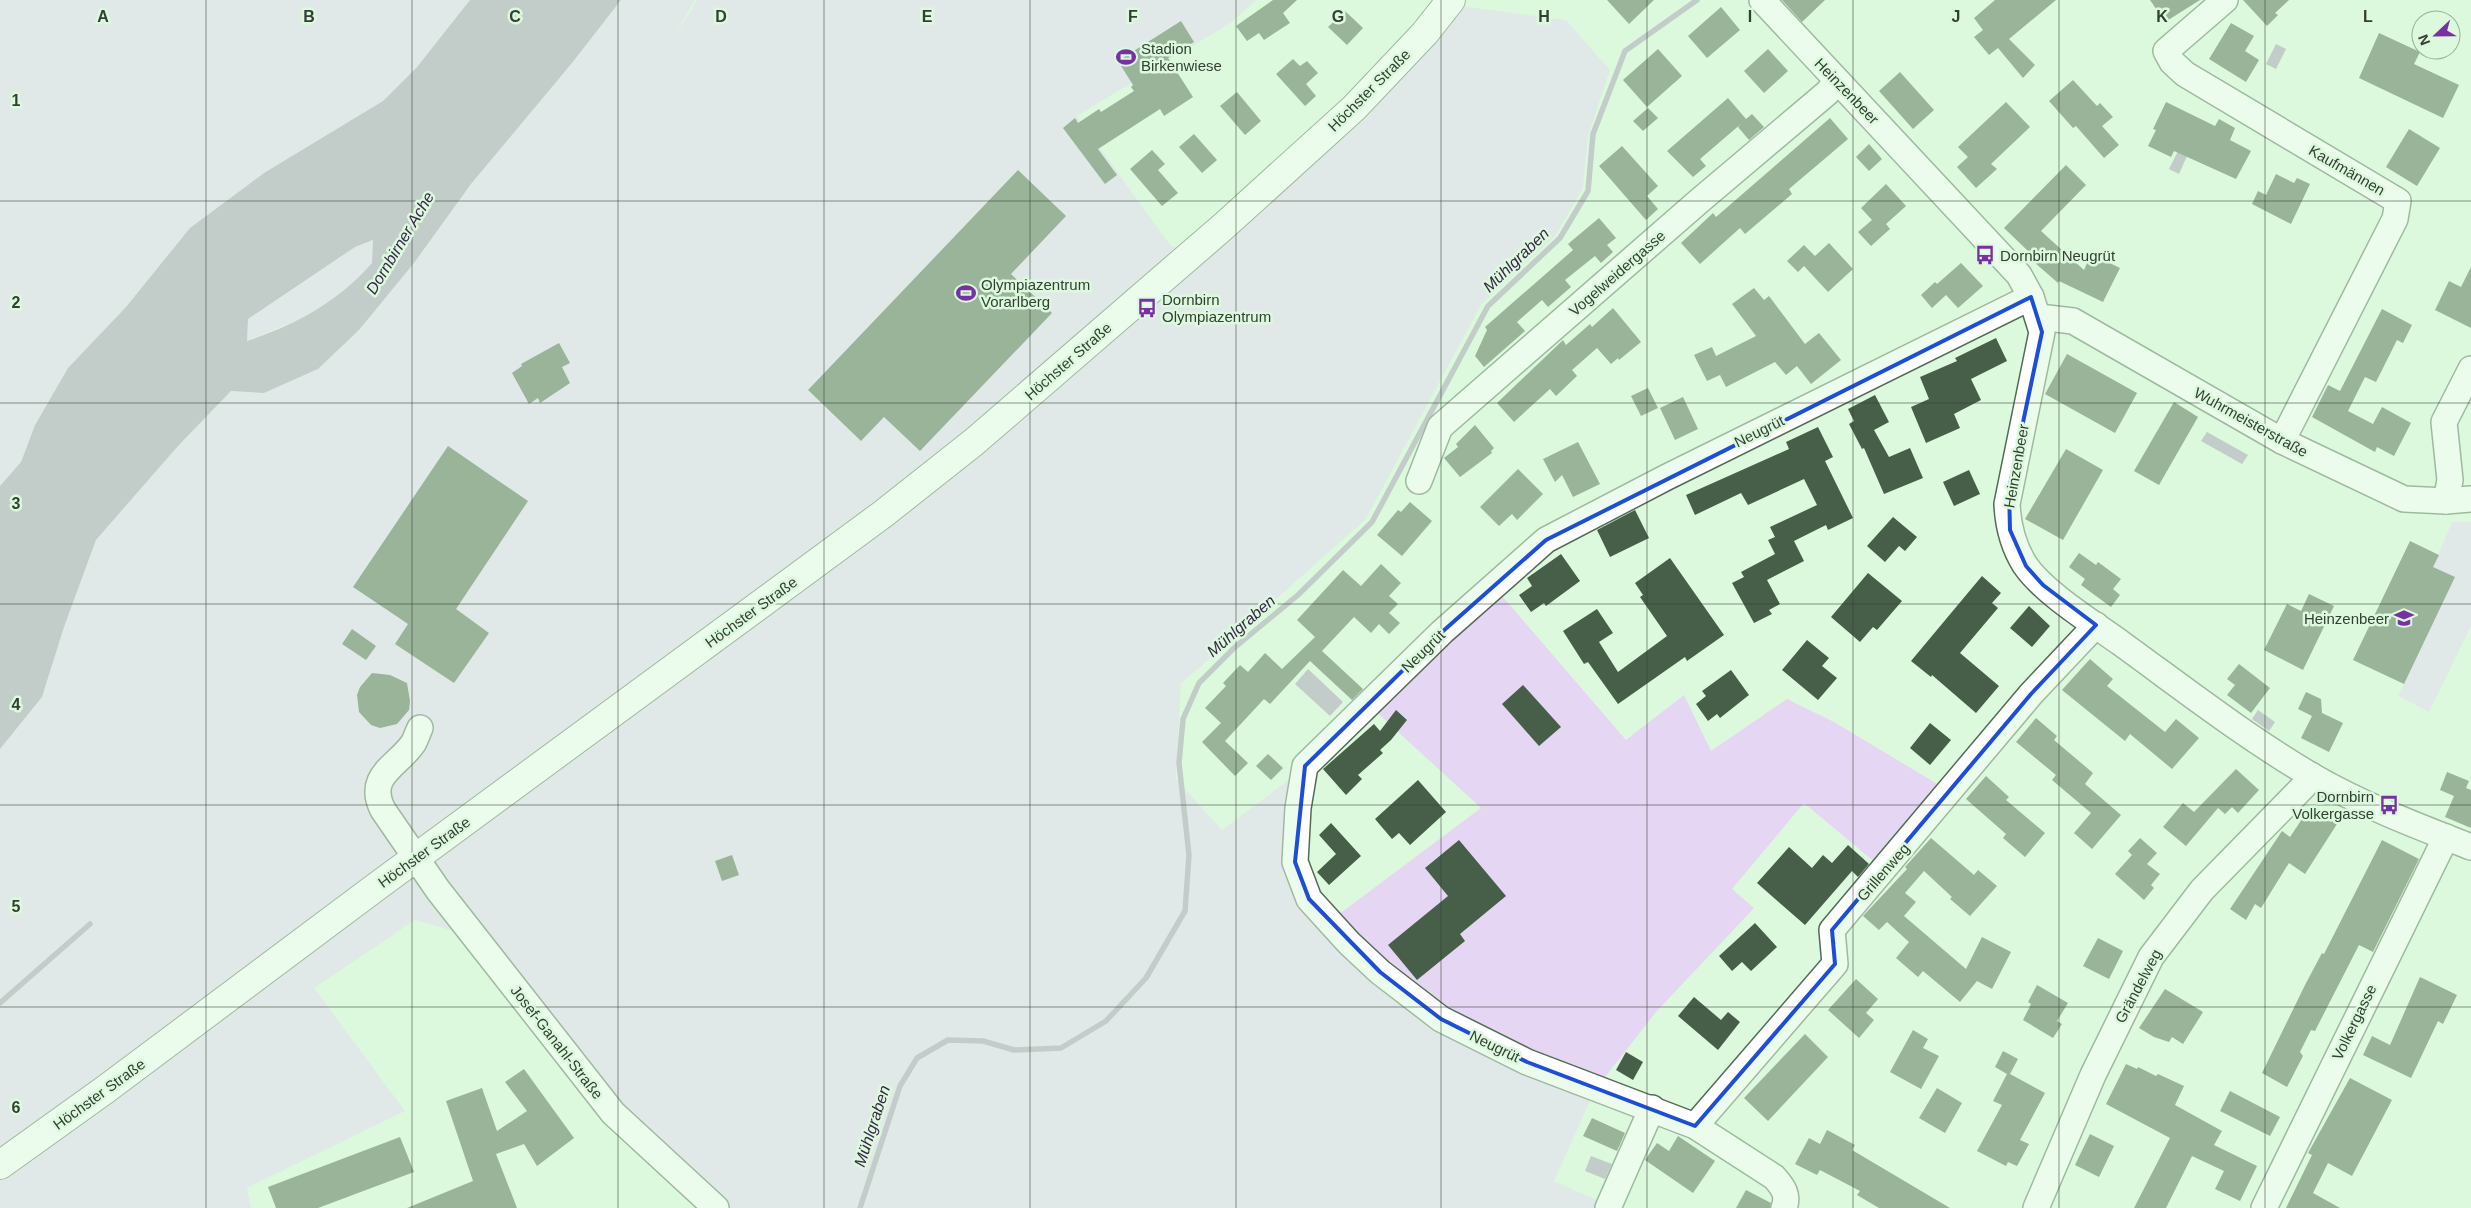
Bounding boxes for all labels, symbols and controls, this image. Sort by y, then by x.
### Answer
text: A [97,8,109,25]
text: B [303,8,315,25]
text: C [509,8,521,25]
text: D [715,8,727,25]
text: E [922,8,933,25]
text: F [1128,8,1138,25]
text: G [1332,8,1344,25]
text: H [1538,8,1550,25]
text: I [1748,8,1752,25]
text: J [1952,8,1960,25]
text: K [2156,8,2168,25]
text: L [2363,8,2373,25]
north arrow [2411,10,2461,60]
text: N [2415,32,2433,48]
place label: Stadion Birkenwiese [1141,40,1222,74]
street label: Höchster Straße [1324,45,1414,135]
sports icon: Stadion Birkenwiese [1115,46,1137,68]
street label: Heinzenbeer [1811,55,1883,127]
text: 1 [12,92,21,109]
street label: Kaufmännen [2306,141,2388,199]
water label: Dornbirner Ache [363,189,437,297]
water label: Mühlgraben [1480,224,1552,295]
street label: Vogelweidergasse [1565,227,1669,319]
bus stop icon: Dornbirn Neugrüt [1974,244,1996,266]
place label: Dornbirn Neugrüt [2000,247,2116,264]
place label: Olympiazentrum Vorarlberg [981,276,1090,310]
sports icon: Olympiazentrum Vorarlberg [955,282,977,304]
place label: Dornbirn Olympiazentrum [1162,291,1271,325]
text: 2 [12,294,21,311]
bus stop icon: Dornbirn Olympiazentrum [1136,297,1158,319]
street label: Höchster Straße [1021,319,1115,403]
street label: Wuhrmeisterstraße [2191,384,2311,460]
street label: Neugrüt [1731,411,1787,450]
street label: Heinzenbeer [2000,423,2032,509]
text: 3 [12,495,21,512]
street label: Höchster Straße [702,573,800,651]
water label: Mühlgraben [1204,592,1279,660]
school or university icon: Heinzenbeer [2393,607,2415,629]
place label: Heinzenbeer [2304,610,2389,627]
street label: Neugrüt [1398,626,1449,676]
text: 4 [12,696,21,713]
place label: Dornbirn Volkergasse [2292,788,2374,822]
bus stop icon: Dornbirn Volkergasse [2378,794,2400,816]
street label: Höchster Straße [375,813,473,891]
street label: Grillenweg [1853,840,1913,904]
text: 5 [12,898,21,915]
street label: Grändelweg [2112,946,2164,1026]
street label: Josef-Ganahl-Straße [507,982,607,1102]
street label: Volkergasse [2328,982,2380,1062]
street label: Neugrüt [1467,1027,1523,1066]
street label: Höchster Straße [50,1055,148,1133]
water label: Mühlgraben [851,1083,893,1169]
text: 6 [12,1099,21,1116]

